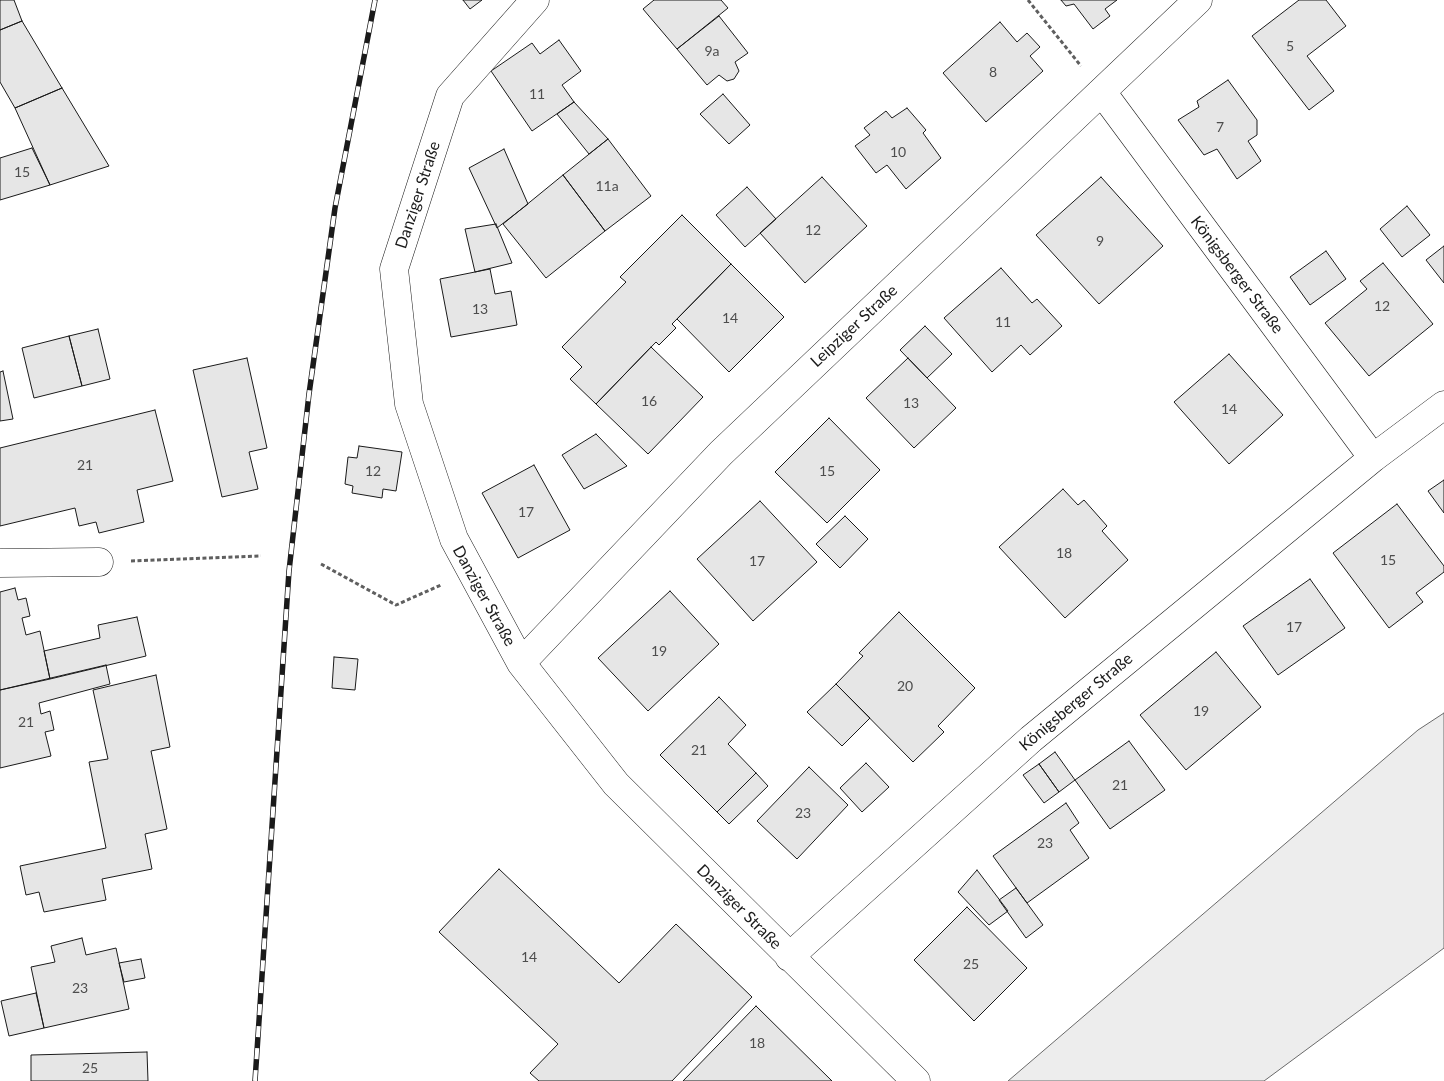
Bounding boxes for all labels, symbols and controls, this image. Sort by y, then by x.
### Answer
house number: 5 [1286,38,1294,54]
house number: 9a [704,43,720,59]
house number: 8 [989,64,997,80]
house number: 11 [529,86,545,102]
house number: 7 [1216,119,1224,135]
street label: Danziger Straße [392,139,444,251]
house number: 10 [890,144,906,160]
house number: 15 [14,164,30,180]
house number: 11a [595,178,619,194]
street label: Königsberger Straße [1187,212,1287,338]
house number: 12 [805,222,821,238]
house number: 9 [1096,233,1104,249]
street label: Leipziger Straße [807,281,901,371]
house number: 12 [1374,298,1390,314]
house number: 13 [472,301,488,317]
house number: 14 [722,310,738,326]
house number: 11 [995,314,1011,330]
house number: 16 [641,393,657,409]
house number: 13 [903,395,919,411]
house number: 14 [1221,401,1237,417]
house number: 21 [77,457,93,473]
house number: 12 [365,463,381,479]
house number: 15 [819,463,835,479]
house number: 17 [518,504,534,520]
street label: Danziger Straße [448,542,520,650]
house number: 18 [1056,545,1072,561]
house number: 15 [1380,552,1396,568]
house number: 17 [749,553,765,569]
house number: 17 [1286,619,1302,635]
house number: 19 [651,643,667,659]
street label: Königsberger Straße [1015,649,1137,755]
house number: 20 [897,678,913,694]
house number: 19 [1193,703,1209,719]
house number: 21 [18,714,34,730]
house number: 21 [691,742,707,758]
house number: 21 [1112,777,1128,793]
house number: 23 [795,805,811,821]
house number: 23 [1037,835,1053,851]
street label: Danziger Straße [693,861,785,953]
house number: 14 [521,949,537,965]
house number: 25 [963,956,979,972]
house number: 23 [72,980,88,996]
house number: 18 [749,1035,765,1051]
house number: 25 [82,1060,98,1076]

